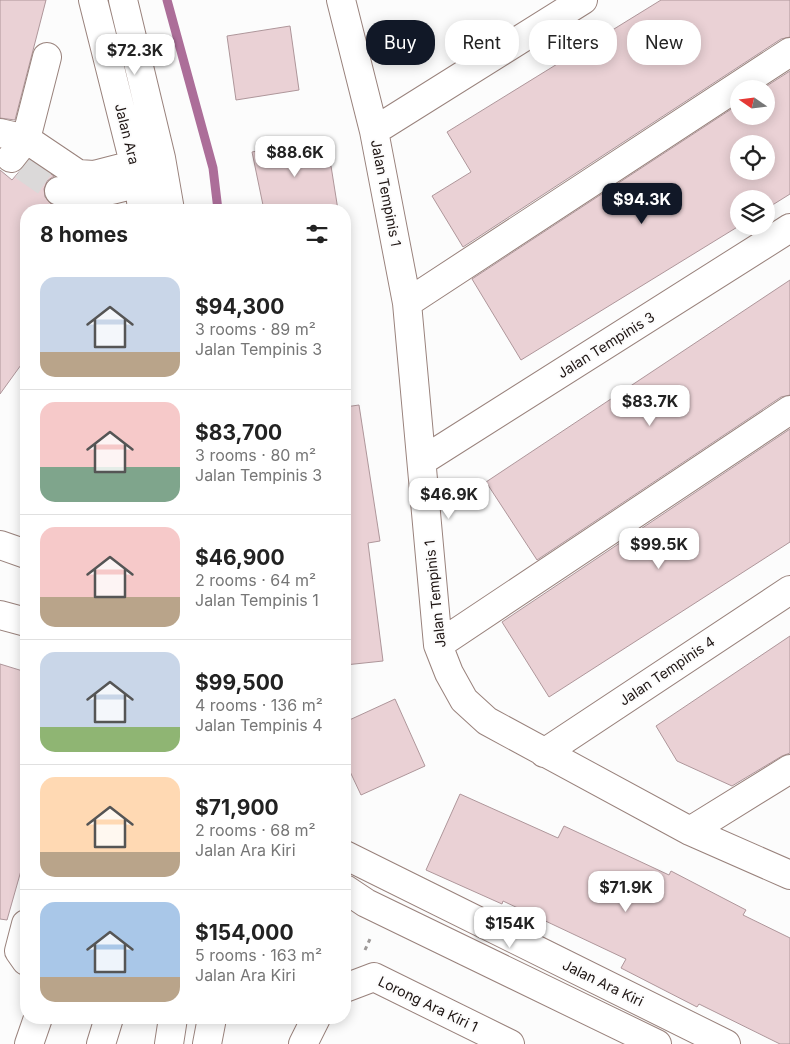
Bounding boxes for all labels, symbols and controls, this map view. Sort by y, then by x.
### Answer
chip: Buy [366,20,435,65]
chip: Rent [445,20,519,65]
chip: Filters [529,20,617,65]
chip: New [627,20,701,65]
pin: $72.3K [94,34,176,76]
text: $72.3K [107,40,163,60]
north arrow [730,80,775,125]
map controls [730,80,775,235]
street label: Jalan Ara [112,102,143,166]
button: locate [730,135,775,180]
pin: $88.6K [254,136,336,178]
street label: Jalan Tempinis 1 [368,138,405,248]
text: $88.6K [266,142,324,162]
pin: $94.3K [601,182,683,225]
text: $94.3K [613,189,671,209]
button: layers [730,190,775,235]
icon: filters [303,220,331,248]
text: 8 homes [40,222,128,247]
text: $94,300 [195,294,284,319]
icon: home [80,297,140,357]
street label: Jalan Tempinis 3 [554,308,657,381]
text: 3 rooms · 89 m² [195,319,316,339]
text: Jalan Tempinis 3 [195,339,322,359]
pin: $83.7K [609,384,691,427]
text: $83.7K [622,391,678,411]
text: $83,700 [195,420,282,445]
icon: home [80,422,140,482]
text: 3 rooms · 80 m² [195,445,316,465]
text: Jalan Tempinis 3 [195,465,322,485]
pin: $46.9K [408,478,490,520]
text: $46.9K [420,484,478,504]
pin: $99.5K [618,528,700,570]
text: $99.5K [630,534,688,554]
street label: Jalan Tempinis 1 [420,539,449,649]
text: $46,900 [195,545,285,570]
icon: home [80,547,140,607]
text: 2 rooms · 64 m² [195,570,316,590]
text: Jalan Tempinis 1 [195,590,319,610]
street label: Jalan Tempinis 4 [616,632,718,709]
text: $99,500 [195,670,284,695]
icon: home [80,672,140,732]
text: 4 rooms · 136 m² [195,695,323,715]
text: Jalan Tempinis 4 [195,715,323,735]
text: $71,900 [195,795,279,820]
icon: home [80,797,140,857]
text: 2 rooms · 68 m² [195,820,316,840]
text: Jalan Ara Kiri [195,840,296,860]
pin: $71.9K [585,870,667,913]
text: $71.9K [599,877,653,897]
pin: $154K [475,906,545,949]
text: $154K [485,913,535,933]
text: $154,000 [195,920,294,945]
icon: home [80,922,140,982]
text: 5 rooms · 163 m² [195,945,322,965]
street label: Jalan Ara Kiri [560,956,646,1009]
text: Jalan Ara Kiri [195,965,296,985]
street label: Lorong Ara Kiri 1 [376,972,481,1035]

